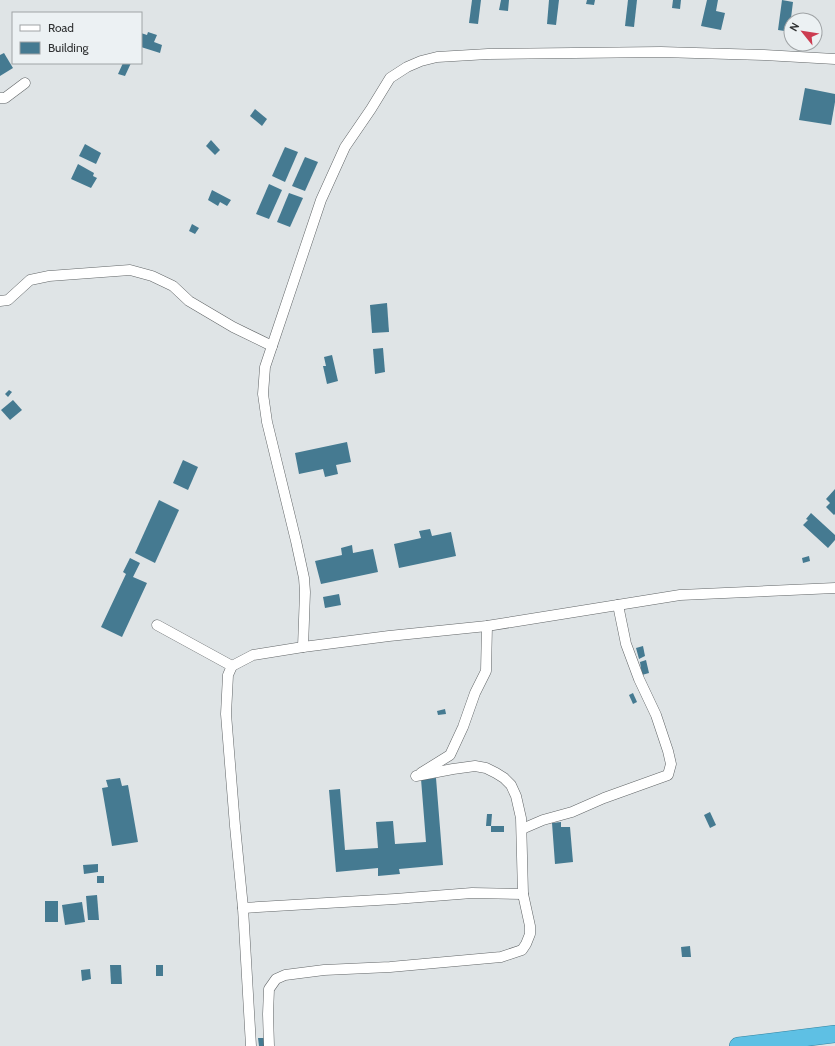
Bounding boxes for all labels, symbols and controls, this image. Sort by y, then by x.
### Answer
legend [12,12,142,64]
north arrow [783,12,823,52]
text: Road [48,20,74,35]
text: N [786,20,802,34]
text: Building [48,40,90,55]

